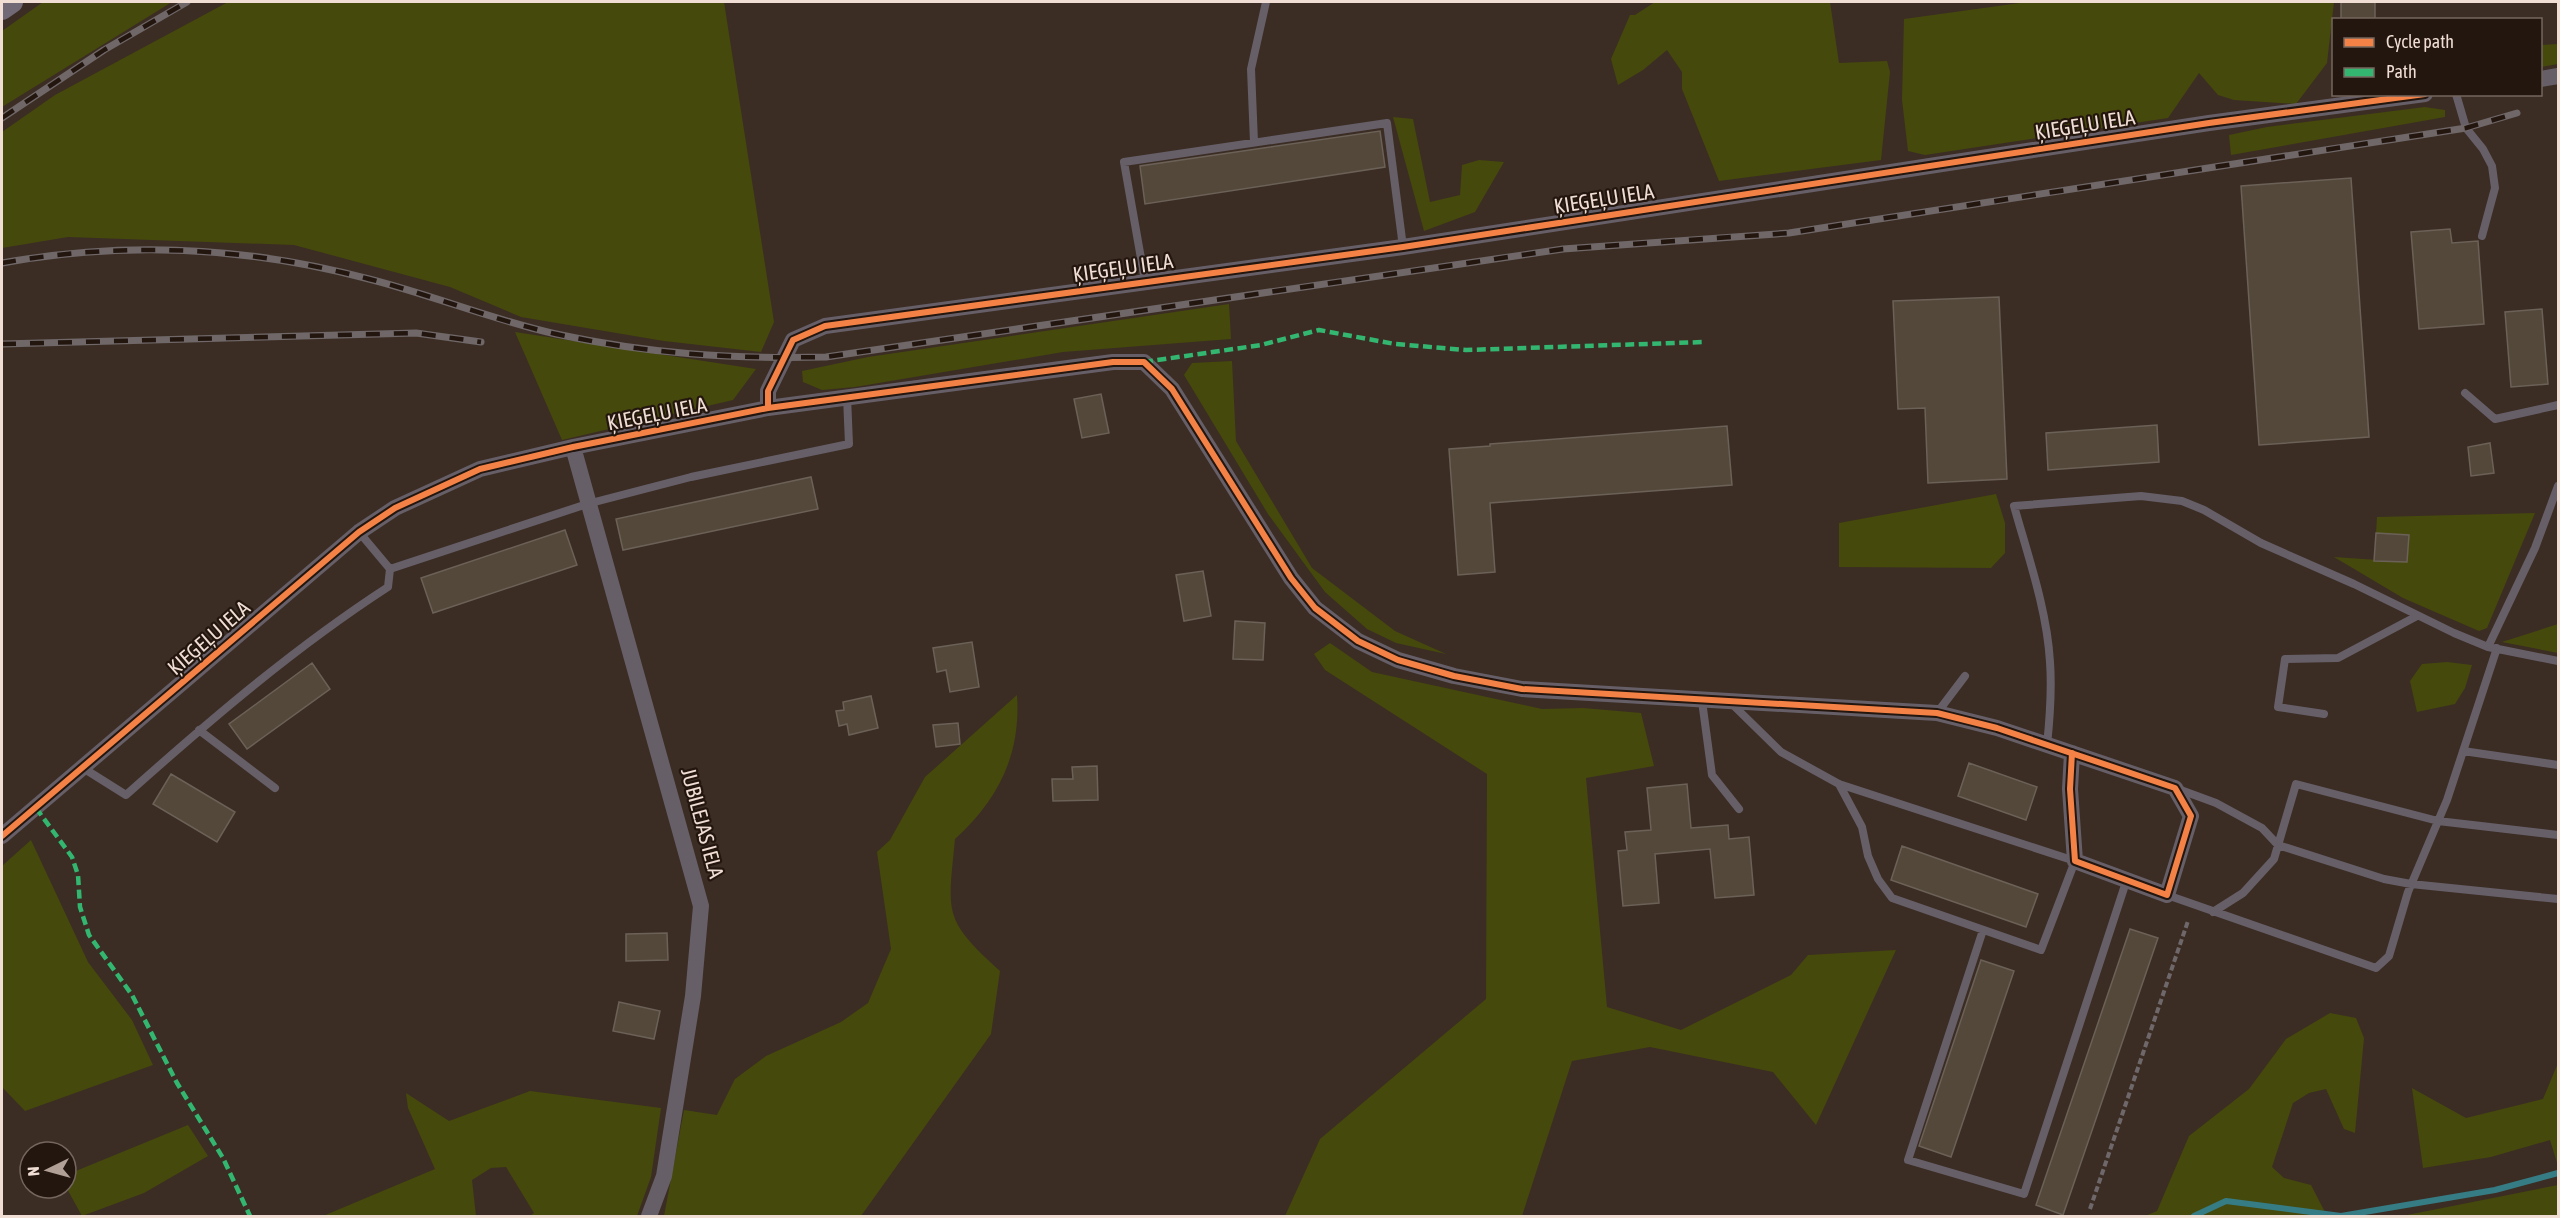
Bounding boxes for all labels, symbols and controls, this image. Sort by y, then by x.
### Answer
legend [2332,18,2542,96]
text: Cycle path [2386,31,2454,52]
text: Path [2386,61,2417,82]
street label: ĶIEĢEĻU IELA [2033,104,2137,144]
street label: ĶIEĢEĻU IELA [1552,178,1656,218]
street label: ĶIEĢEĻU IELA [1071,248,1175,286]
street label: ĶIEĢEĻU IELA [605,391,709,434]
street label: ĶIEĢEĻU IELA [162,595,255,679]
street label: JUBILEJAS IELA [677,765,729,881]
north arrow [18,1140,78,1200]
text: N [24,1166,42,1177]

